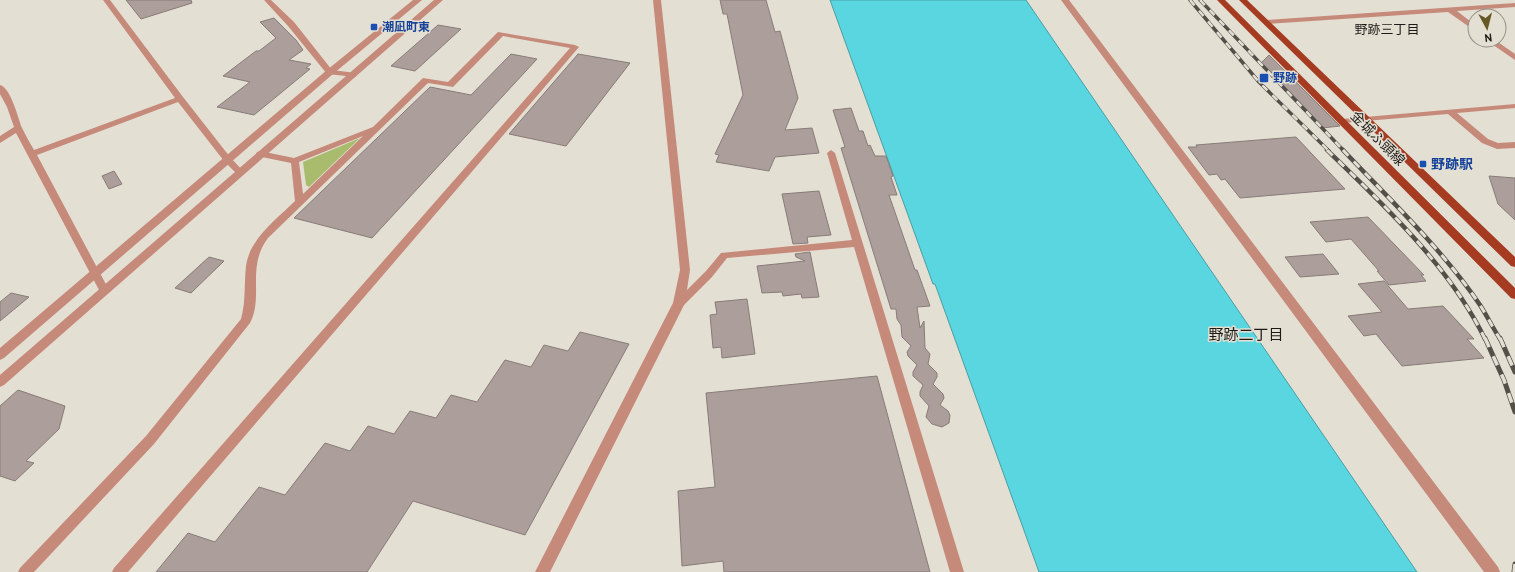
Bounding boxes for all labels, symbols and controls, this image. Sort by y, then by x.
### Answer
north arrow [1467,8,1507,48]
place label: 潮凪町東 [382,20,430,36]
marker: 潮凪町東 [369,22,379,32]
district label: 野跡三丁目 [1354,23,1420,39]
text: N [1483,30,1493,44]
place label: 野跡 [1273,71,1297,87]
marker: 野跡 [1258,72,1270,84]
street label: 金城ふ頭線 [1346,108,1408,170]
place label: 野跡駅 [1431,157,1473,174]
marker: 野跡駅 [1418,159,1428,169]
district label: 野跡二丁目 [1208,327,1284,346]

